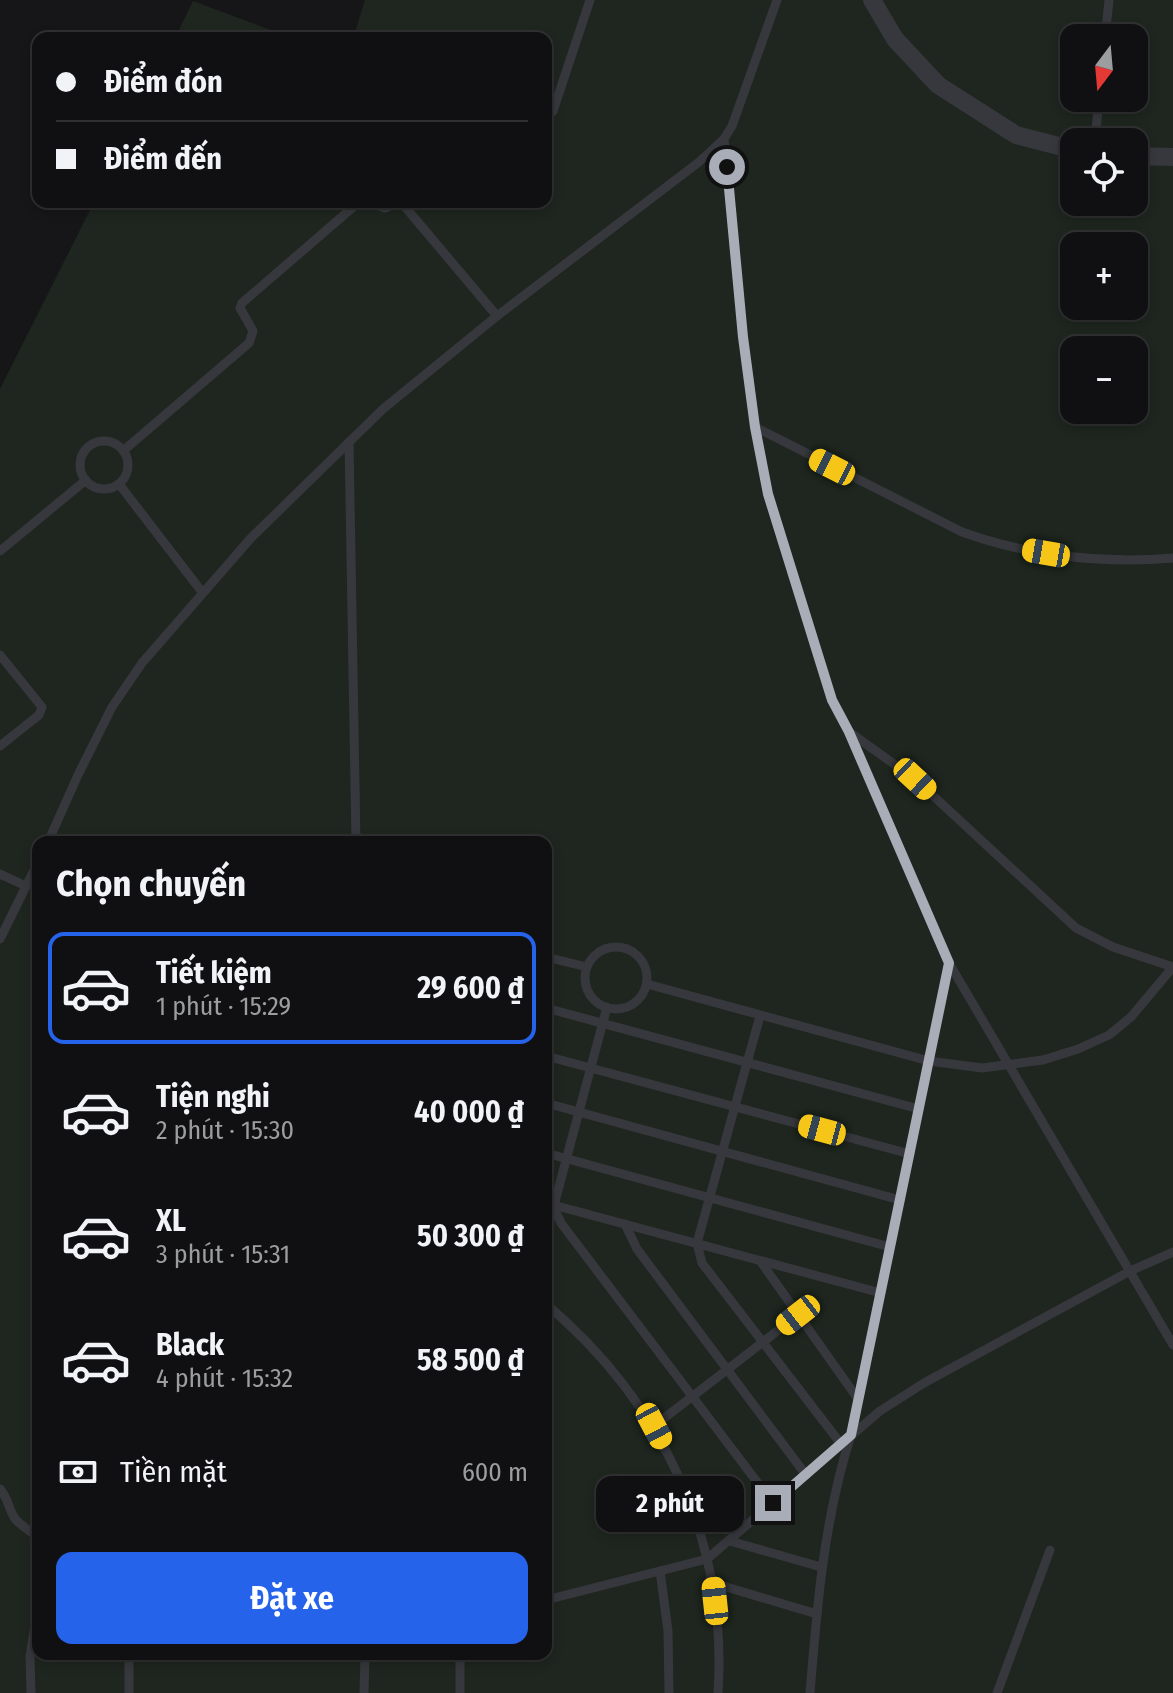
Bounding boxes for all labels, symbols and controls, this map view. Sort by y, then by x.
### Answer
north arrow [1060,24,1148,112]
map controls [1060,24,1148,424]
text: Điểm đón [104,64,223,100]
button: locate [1060,128,1148,216]
text: Điểm đến [104,141,222,177]
route start [709,149,745,185]
button: + [1060,232,1148,320]
button: − [1060,336,1148,424]
car [805,445,859,489]
car [1020,537,1072,569]
car [889,754,941,804]
text: Chọn chuyến [56,862,246,906]
icon: car [60,952,132,1024]
text: Tiết kiệm [156,955,272,991]
text: 29 600 ₫ [417,970,524,1006]
text: 1 phút · 15:29 [156,991,291,1022]
icon: car [60,1076,132,1148]
text: Tiện nghi [156,1079,270,1115]
text: 40 000 ₫ [414,1094,524,1130]
car [796,1112,848,1148]
text: 2 phút · 15:30 [156,1115,294,1146]
icon: car [60,1200,132,1272]
text: XL [156,1203,186,1239]
text: 50 300 ₫ [417,1218,524,1254]
text: 3 phút · 15:31 [156,1239,290,1270]
car [772,1291,824,1339]
icon: car [60,1324,132,1396]
text: Black [156,1327,224,1363]
text: 58 500 ₫ [417,1342,524,1378]
text: 4 phút · 15:32 [156,1363,293,1394]
car [632,1399,676,1453]
icon: cash [56,1450,100,1494]
text: Tiền mặt [120,1454,227,1490]
text: 600 m [462,1457,528,1488]
callout: 2 phút [597,1475,745,1531]
route end [755,1485,791,1521]
text: 2 phút [636,1488,704,1519]
button: Đặt xe [56,1552,528,1644]
car [701,1576,729,1626]

